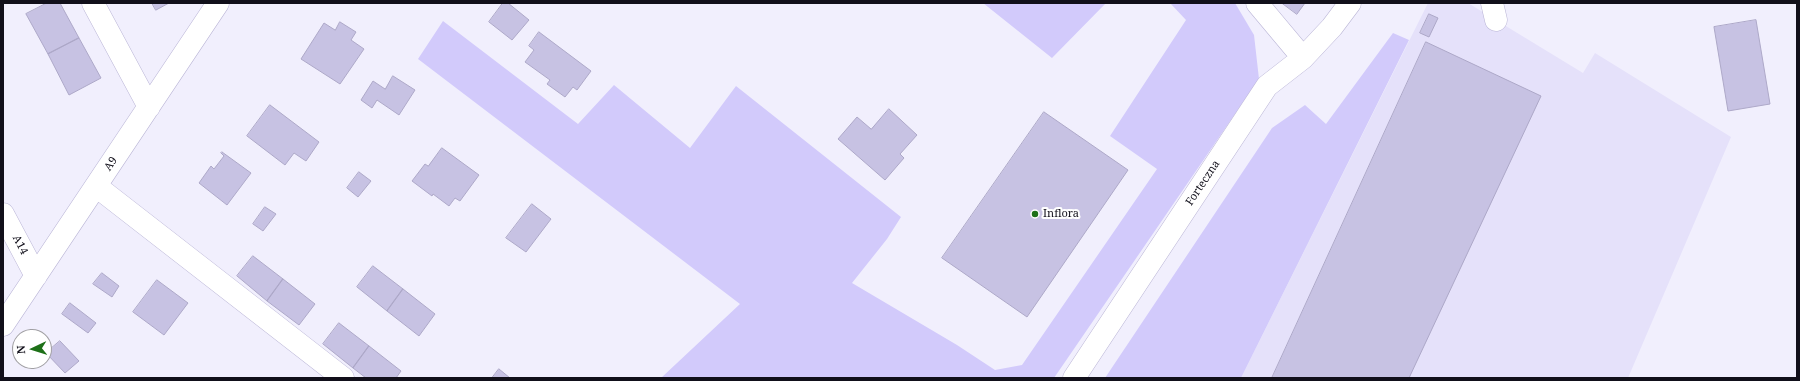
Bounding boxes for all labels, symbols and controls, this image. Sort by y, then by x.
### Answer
street label: A9 [102,155,120,173]
street label: Forteczna [1183,158,1223,208]
place label: Inflora [1043,207,1079,221]
marker: Inflora [1030,209,1040,219]
street label: A14 [9,233,31,257]
north arrow [12,329,52,369]
text: N [13,345,28,355]

